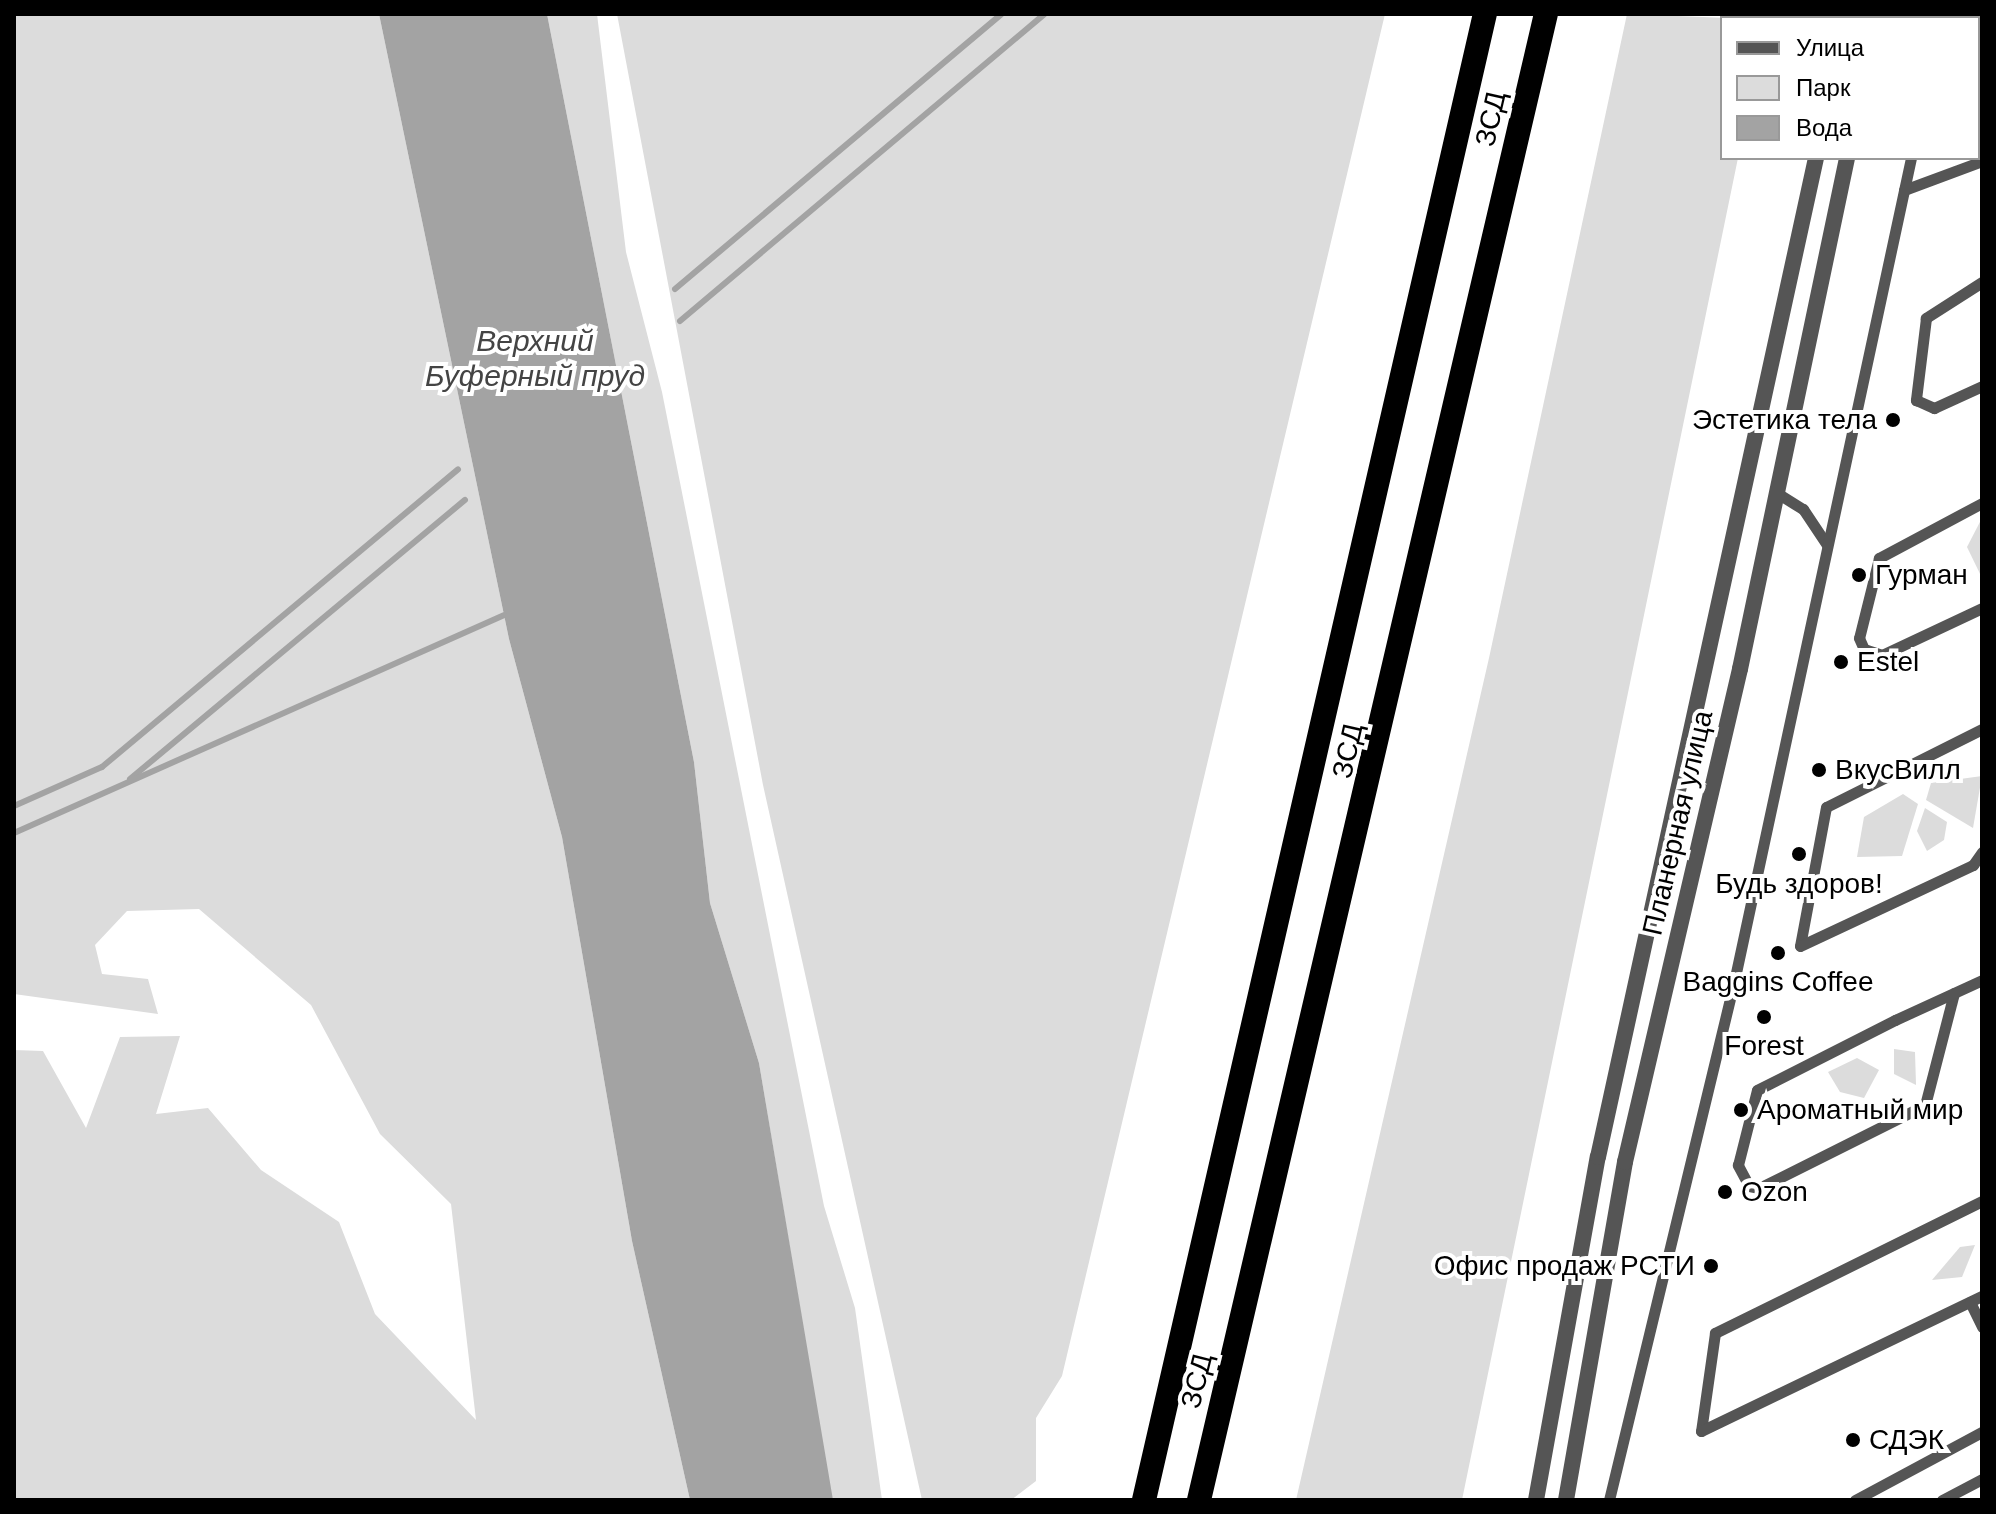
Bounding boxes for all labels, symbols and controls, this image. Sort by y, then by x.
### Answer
legend [1720,16,1980,160]
text: Улица [1796,34,1864,61]
text: Парк [1796,74,1850,101]
street label: ЗСД [1468,88,1514,150]
text: Вода [1796,114,1852,141]
water label: Верхний Буферный пруд [425,323,645,394]
place label: Эстетика тела [1692,403,1877,437]
marker: Эстетика тела [1884,411,1902,429]
place label: Гурман [1875,558,1968,592]
marker: Гурман [1850,566,1868,584]
place label: Estel [1857,645,1919,679]
marker: Estel [1832,653,1850,671]
street label: Планерная улица [1636,707,1720,939]
street label: ЗСД [1325,720,1371,782]
place label: ВкусВилл [1835,753,1961,787]
marker: ВкусВилл [1810,761,1828,779]
marker: Будь здоров! [1790,845,1808,863]
place label: Будь здоров! [1715,867,1883,901]
marker: Baggins Coffee [1769,944,1787,962]
place label: Baggins Coffee [1683,965,1873,999]
marker: Forest [1755,1008,1773,1026]
place label: Forest [1724,1029,1804,1063]
place label: Ароматный мир [1757,1093,1963,1127]
marker: Ароматный мир [1732,1101,1750,1119]
place label: Ozon [1741,1175,1808,1209]
marker: Ozon [1716,1183,1734,1201]
place label: Офис продаж РСТИ [1434,1249,1695,1283]
marker: Офис продаж РСТИ [1702,1257,1720,1275]
street label: ЗСД [1174,1350,1220,1412]
place label: СДЭК [1869,1423,1944,1457]
marker: СДЭК [1844,1431,1862,1449]

